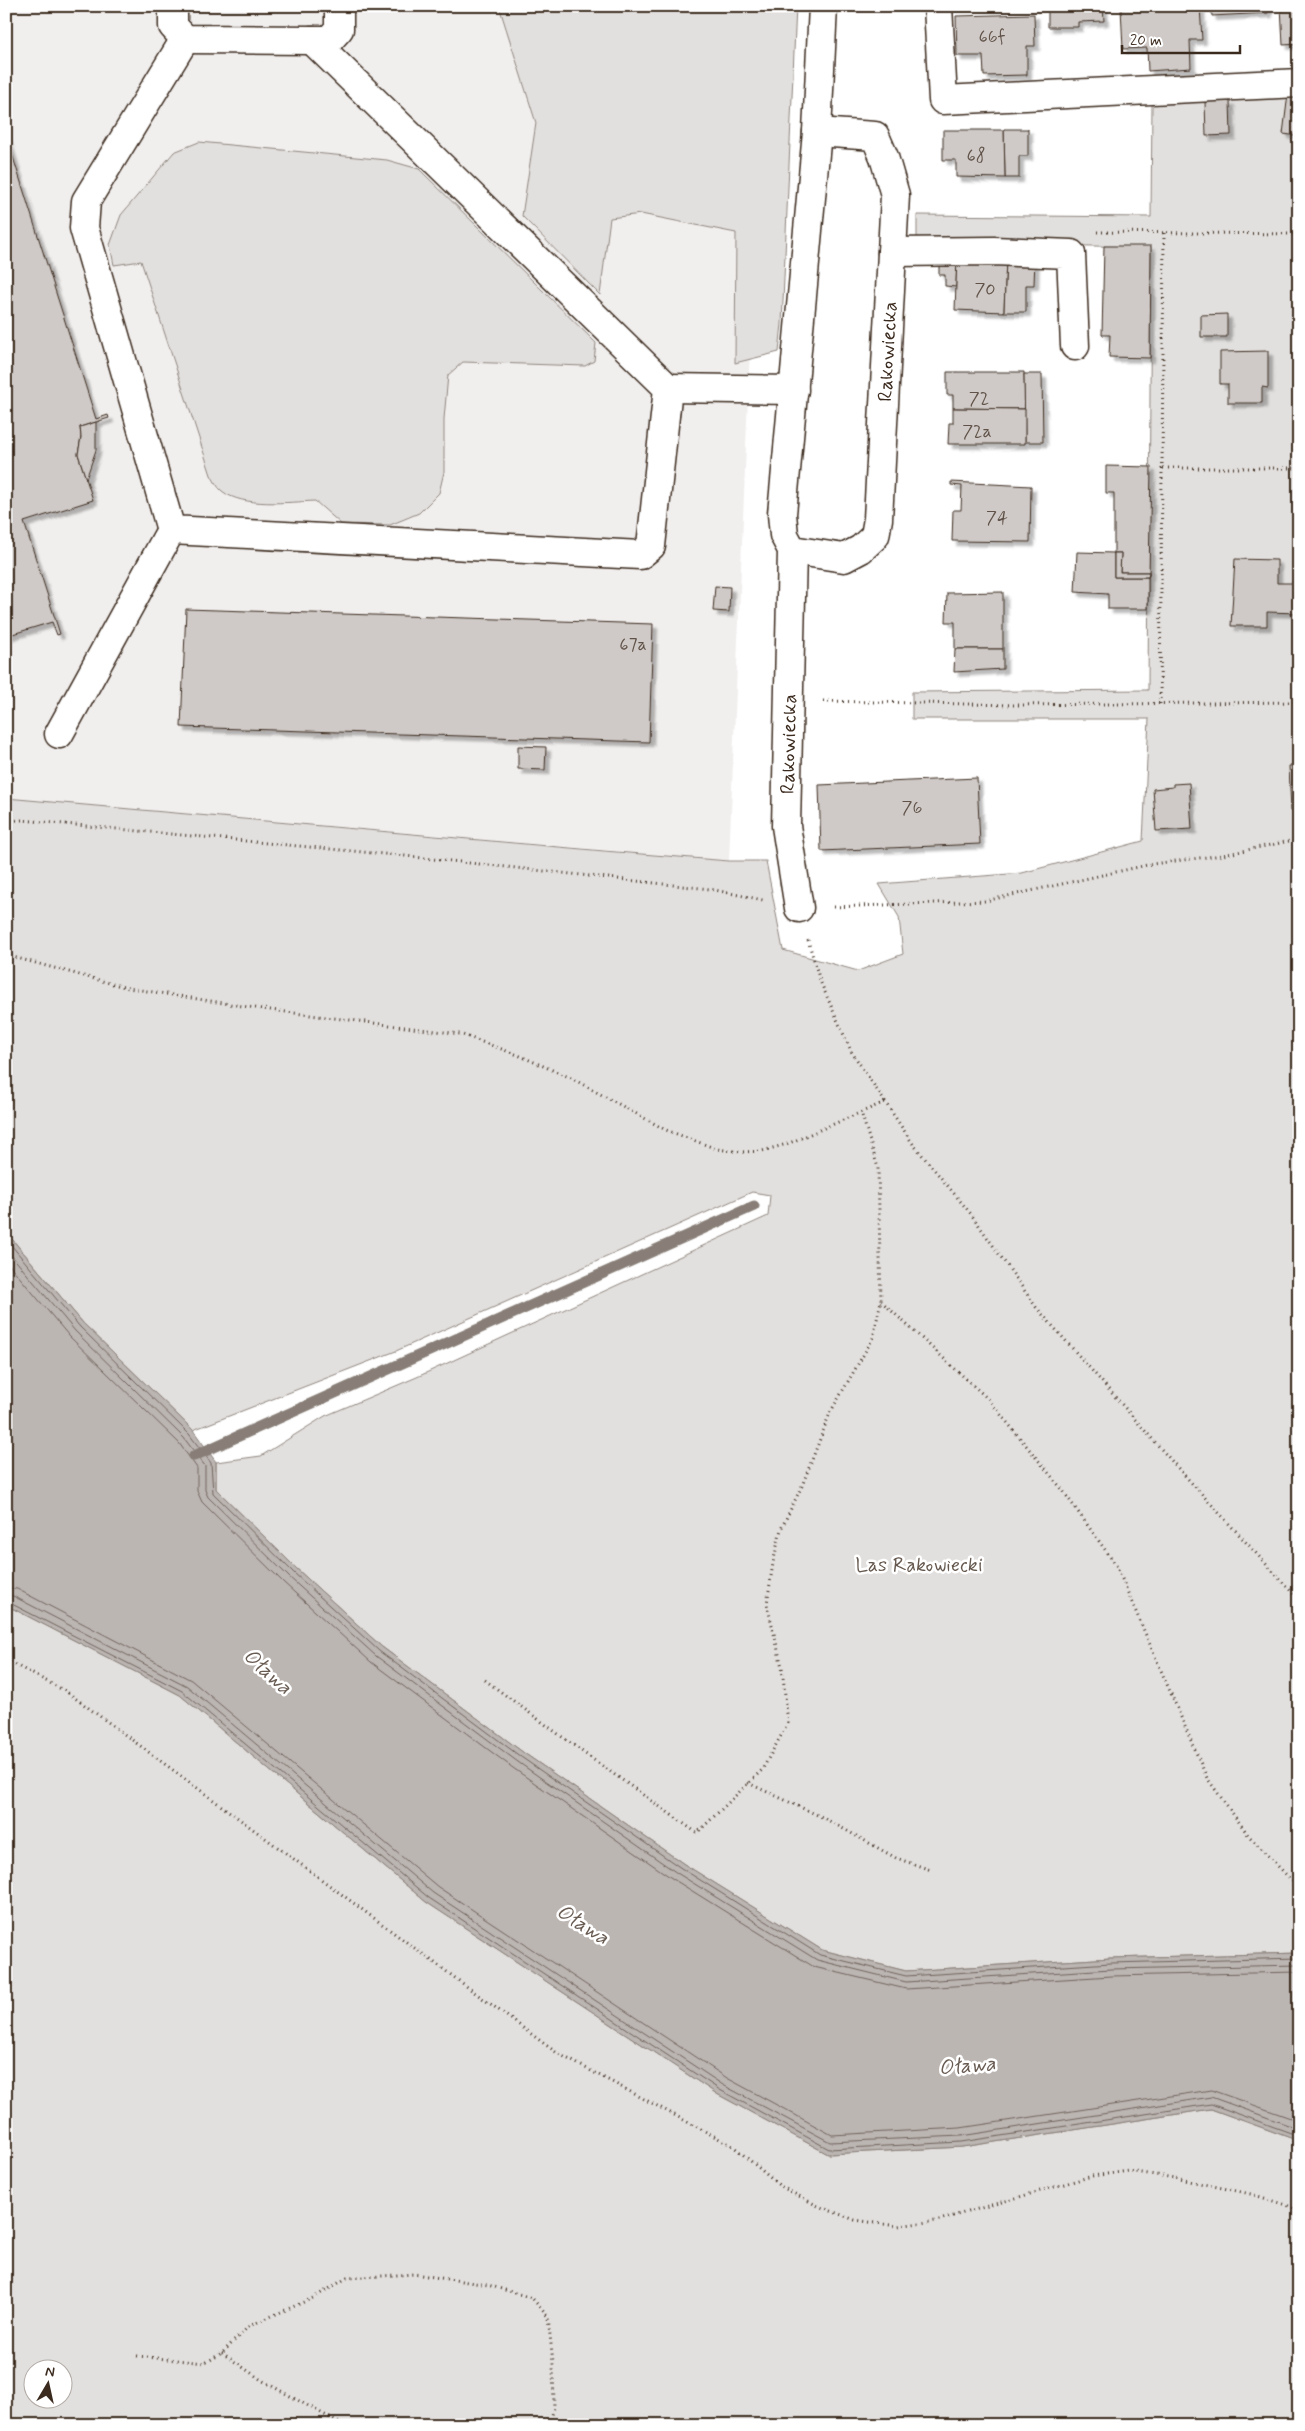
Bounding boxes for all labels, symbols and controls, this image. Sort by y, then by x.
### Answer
scale bar [1122,22,1240,54]
house number: 66f [979,25,1006,49]
text: 20 m [1130,31,1162,51]
house number: 68 [966,144,986,168]
house number: 70 [974,278,996,302]
street label: Rakowiecka [872,301,904,402]
house number: 72 [969,387,989,411]
house number: 72a [962,420,992,444]
house number: 74 [986,506,1008,530]
house number: 67a [619,633,647,657]
street label: Rakowiecka [775,694,804,795]
house number: 76 [902,796,922,820]
park label: Las Rakowiecki [856,1552,982,1579]
water label: Oława [237,1642,298,1701]
water label: Oława [551,1898,614,1952]
water label: Oława [938,2050,997,2082]
north arrow [22,2358,72,2408]
text: N [44,2363,56,2382]

